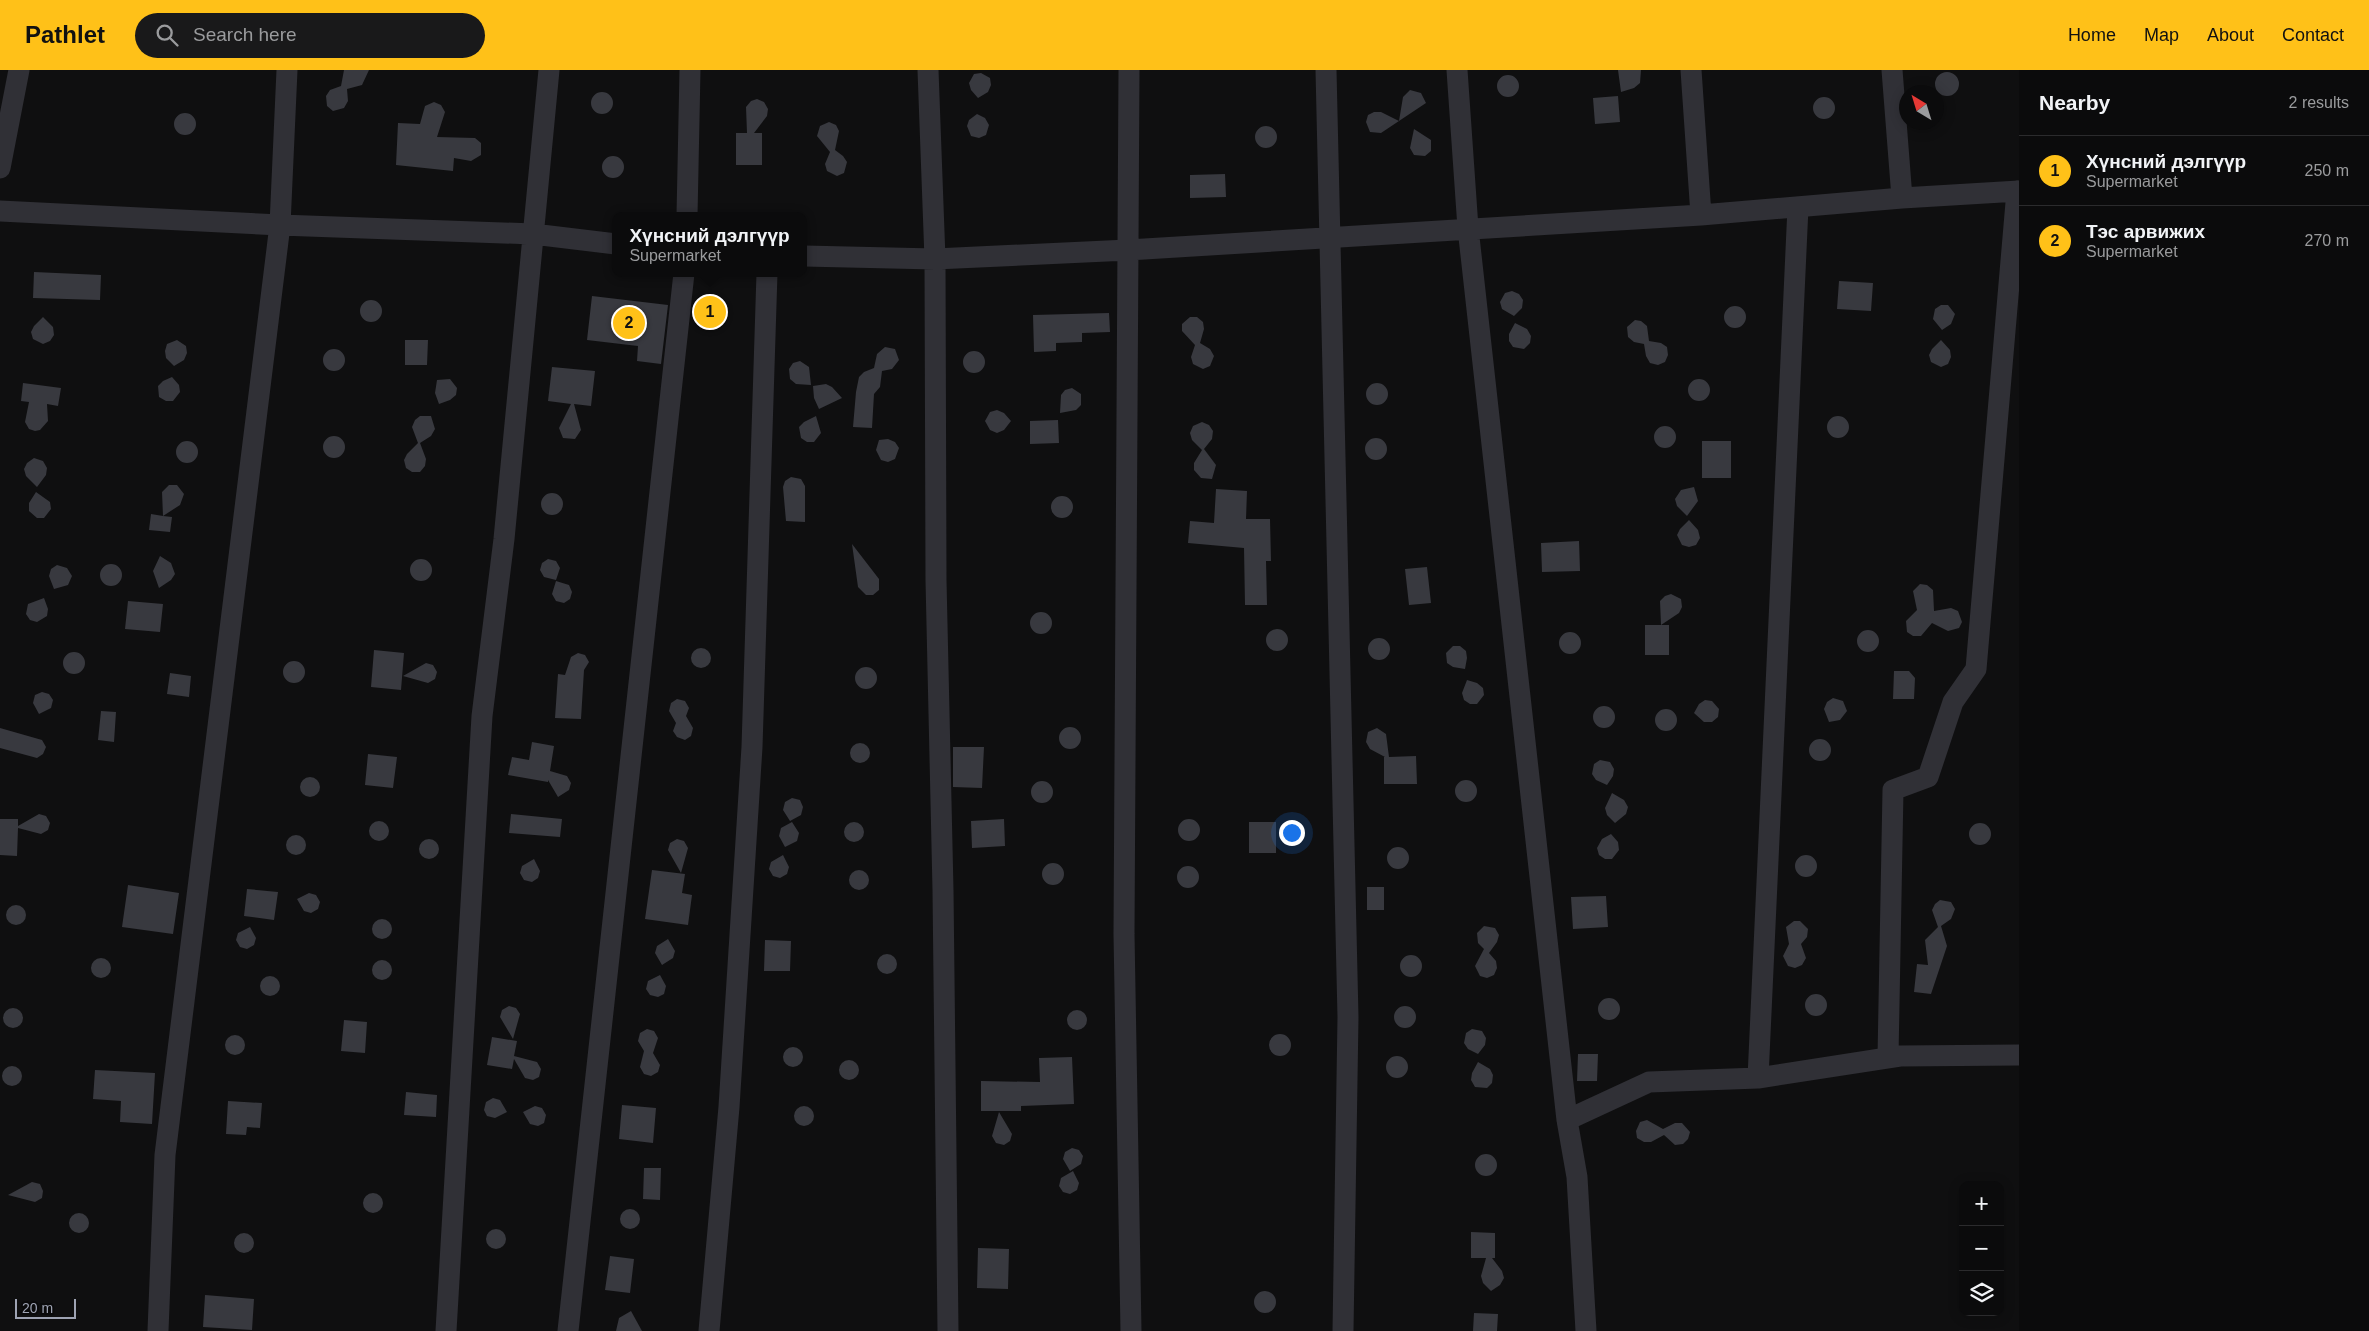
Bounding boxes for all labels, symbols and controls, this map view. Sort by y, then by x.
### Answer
search box [135,13,485,58]
text: Pathlet [25,21,105,48]
icon: search [153,21,181,49]
text: Search here [193,24,297,45]
text: Home [2068,25,2116,45]
text: Map [2144,25,2179,45]
text: About [2207,25,2254,45]
text: Contact [2282,25,2344,45]
north arrow [1899,85,1944,130]
text: Nearby [2039,91,2110,114]
text: 2 results [2289,94,2349,111]
text: Хүнсний дэлгүүр [2086,151,2246,172]
text: 1 [2051,162,2059,179]
text: 250 m [2305,162,2349,179]
text: Supermarket [2086,173,2178,190]
popup [612,212,807,277]
text: Тэс арвижих [2086,221,2205,242]
text: Хүнсний дэлгүүр [629,225,790,246]
text: 2 [2051,232,2059,249]
text: 270 m [2305,232,2349,249]
text: Supermarket [2086,243,2178,260]
text: Supermarket [629,247,721,264]
pin: 1 [694,293,726,331]
pin: 2 [613,304,645,342]
your location [1279,820,1305,846]
map controls [1959,1181,2004,1316]
button: + [1959,1181,2004,1226]
button: − [1959,1226,2004,1271]
button: layers [1959,1271,2004,1316]
scale bar [15,1296,76,1319]
text: 20 m [22,1300,53,1316]

